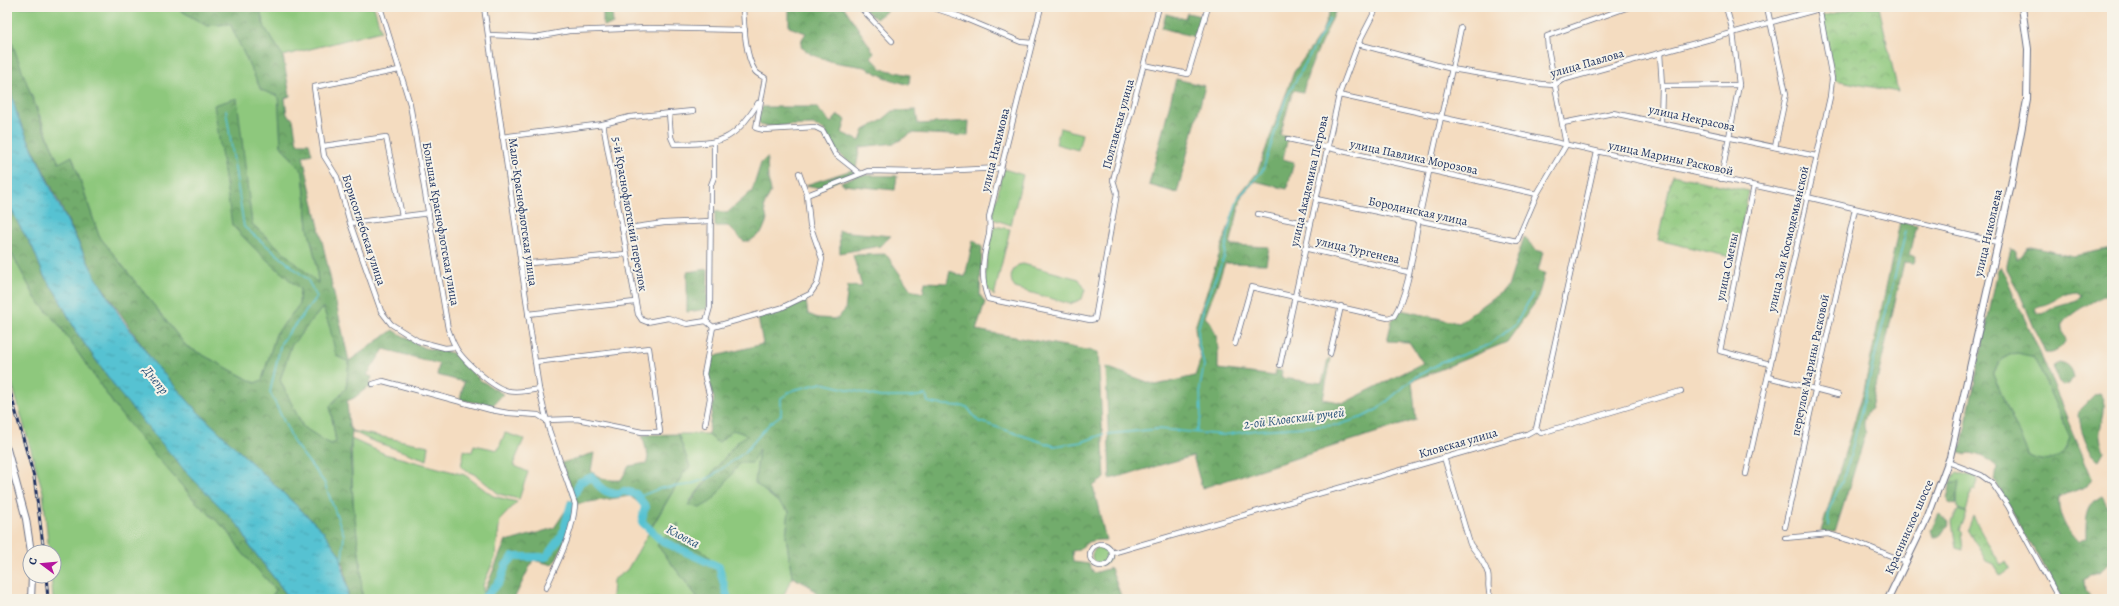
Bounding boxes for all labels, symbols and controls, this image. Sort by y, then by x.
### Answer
street label: улица Павлова [1547,45,1626,81]
street label: Полтавская улица [1098,77,1138,171]
street label: улица Некрасова [1646,101,1737,135]
street label: улица Нахимова [977,106,1013,194]
street label: улица Академика Петрова [1286,113,1332,249]
street label: 5-й Краснофлотский переулок [608,135,652,293]
street label: улица Павлика Морозова [1348,135,1480,178]
street label: Мало-Краснофлотская улица [505,137,541,288]
street label: улица Марины Расковой [1606,137,1735,179]
street label: Большая Краснофлотская улица [419,141,463,307]
street label: улица Зои Космодемьянской [1763,165,1813,314]
street label: Борисоглебская улица [338,172,390,288]
street label: улица Николаева [1970,187,2006,279]
street label: Бородинская улица [1367,193,1470,229]
street label: улица Тургенева [1314,232,1402,267]
street label: улица Смены [1712,232,1742,303]
street label: переулок Марины Расковой [1787,293,1833,437]
water label: Днепр [139,362,173,398]
water label: 2-ой Кловский ручей [1242,403,1346,433]
street label: Кловская улица [1417,424,1500,462]
street label: Краснинское шоссе [1881,477,1937,577]
water label: Кловка [663,520,703,552]
north arrow [22,544,62,584]
text: С [25,556,41,567]

